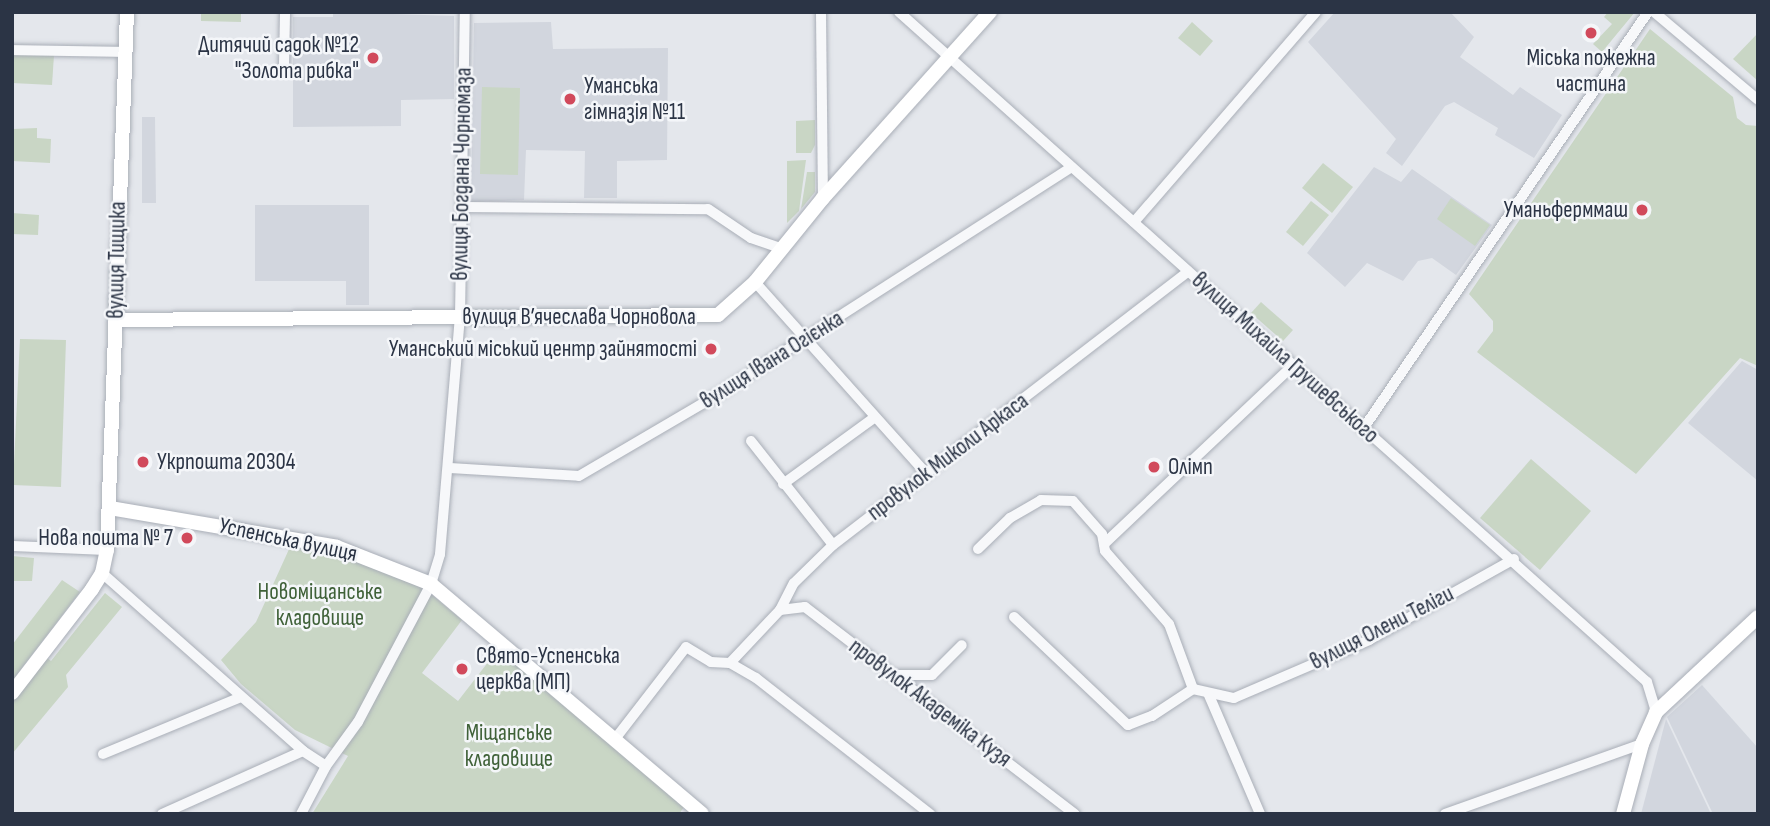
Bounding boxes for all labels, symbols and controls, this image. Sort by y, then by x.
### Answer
marker: Міська пожежна частина [1583,25,1599,41]
place label: Дитячий садок №12 "Золота рибка" [198,31,359,85]
place label: Міська пожежна частина [1526,44,1656,98]
marker: Дитячий садок №12 "Золота рибка" [365,50,381,66]
street label: вулиця Богдана Чорномаза [446,67,478,281]
place label: Уманська гімназія №11 [584,72,685,126]
marker: Уманська гімназія №11 [562,91,578,107]
place label: Уманьферммаш [1503,196,1628,224]
street label: вулиця Тищика [102,201,132,319]
marker: Уманьферммаш [1634,202,1650,218]
street label: вулиця Михайла Грушевського [1186,267,1384,449]
street label: вулиця В’ячеслава Чорновола [462,303,696,331]
street label: вулиця Івана Огієнка [695,305,849,415]
place label: Уманський міський центр зайнятості [389,335,697,363]
marker: Уманський міський центр зайнятості [703,341,719,357]
street label: провулок Миколи Аркаса [862,387,1034,527]
place label: Укрпошта 20304 [157,448,295,476]
place label: Олімп [1168,453,1213,481]
marker: Укрпошта 20304 [135,454,151,470]
marker: Олімп [1146,459,1162,475]
street label: Успенська вулиця [216,512,360,568]
place label: Нова пошта № 7 [38,524,173,552]
marker: Нова пошта № 7 [179,530,195,546]
park label: Новоміщанське кладовище [257,578,383,632]
street label: вулиця Олени Теліги [1306,580,1458,676]
street label: провулок Академіка Кузя [843,633,1017,773]
place label: Свято-Успенська церква (МП) [476,642,620,696]
marker: Свято-Успенська церква (МП) [454,661,470,677]
park label: Міщанське кладовище [465,719,553,773]

